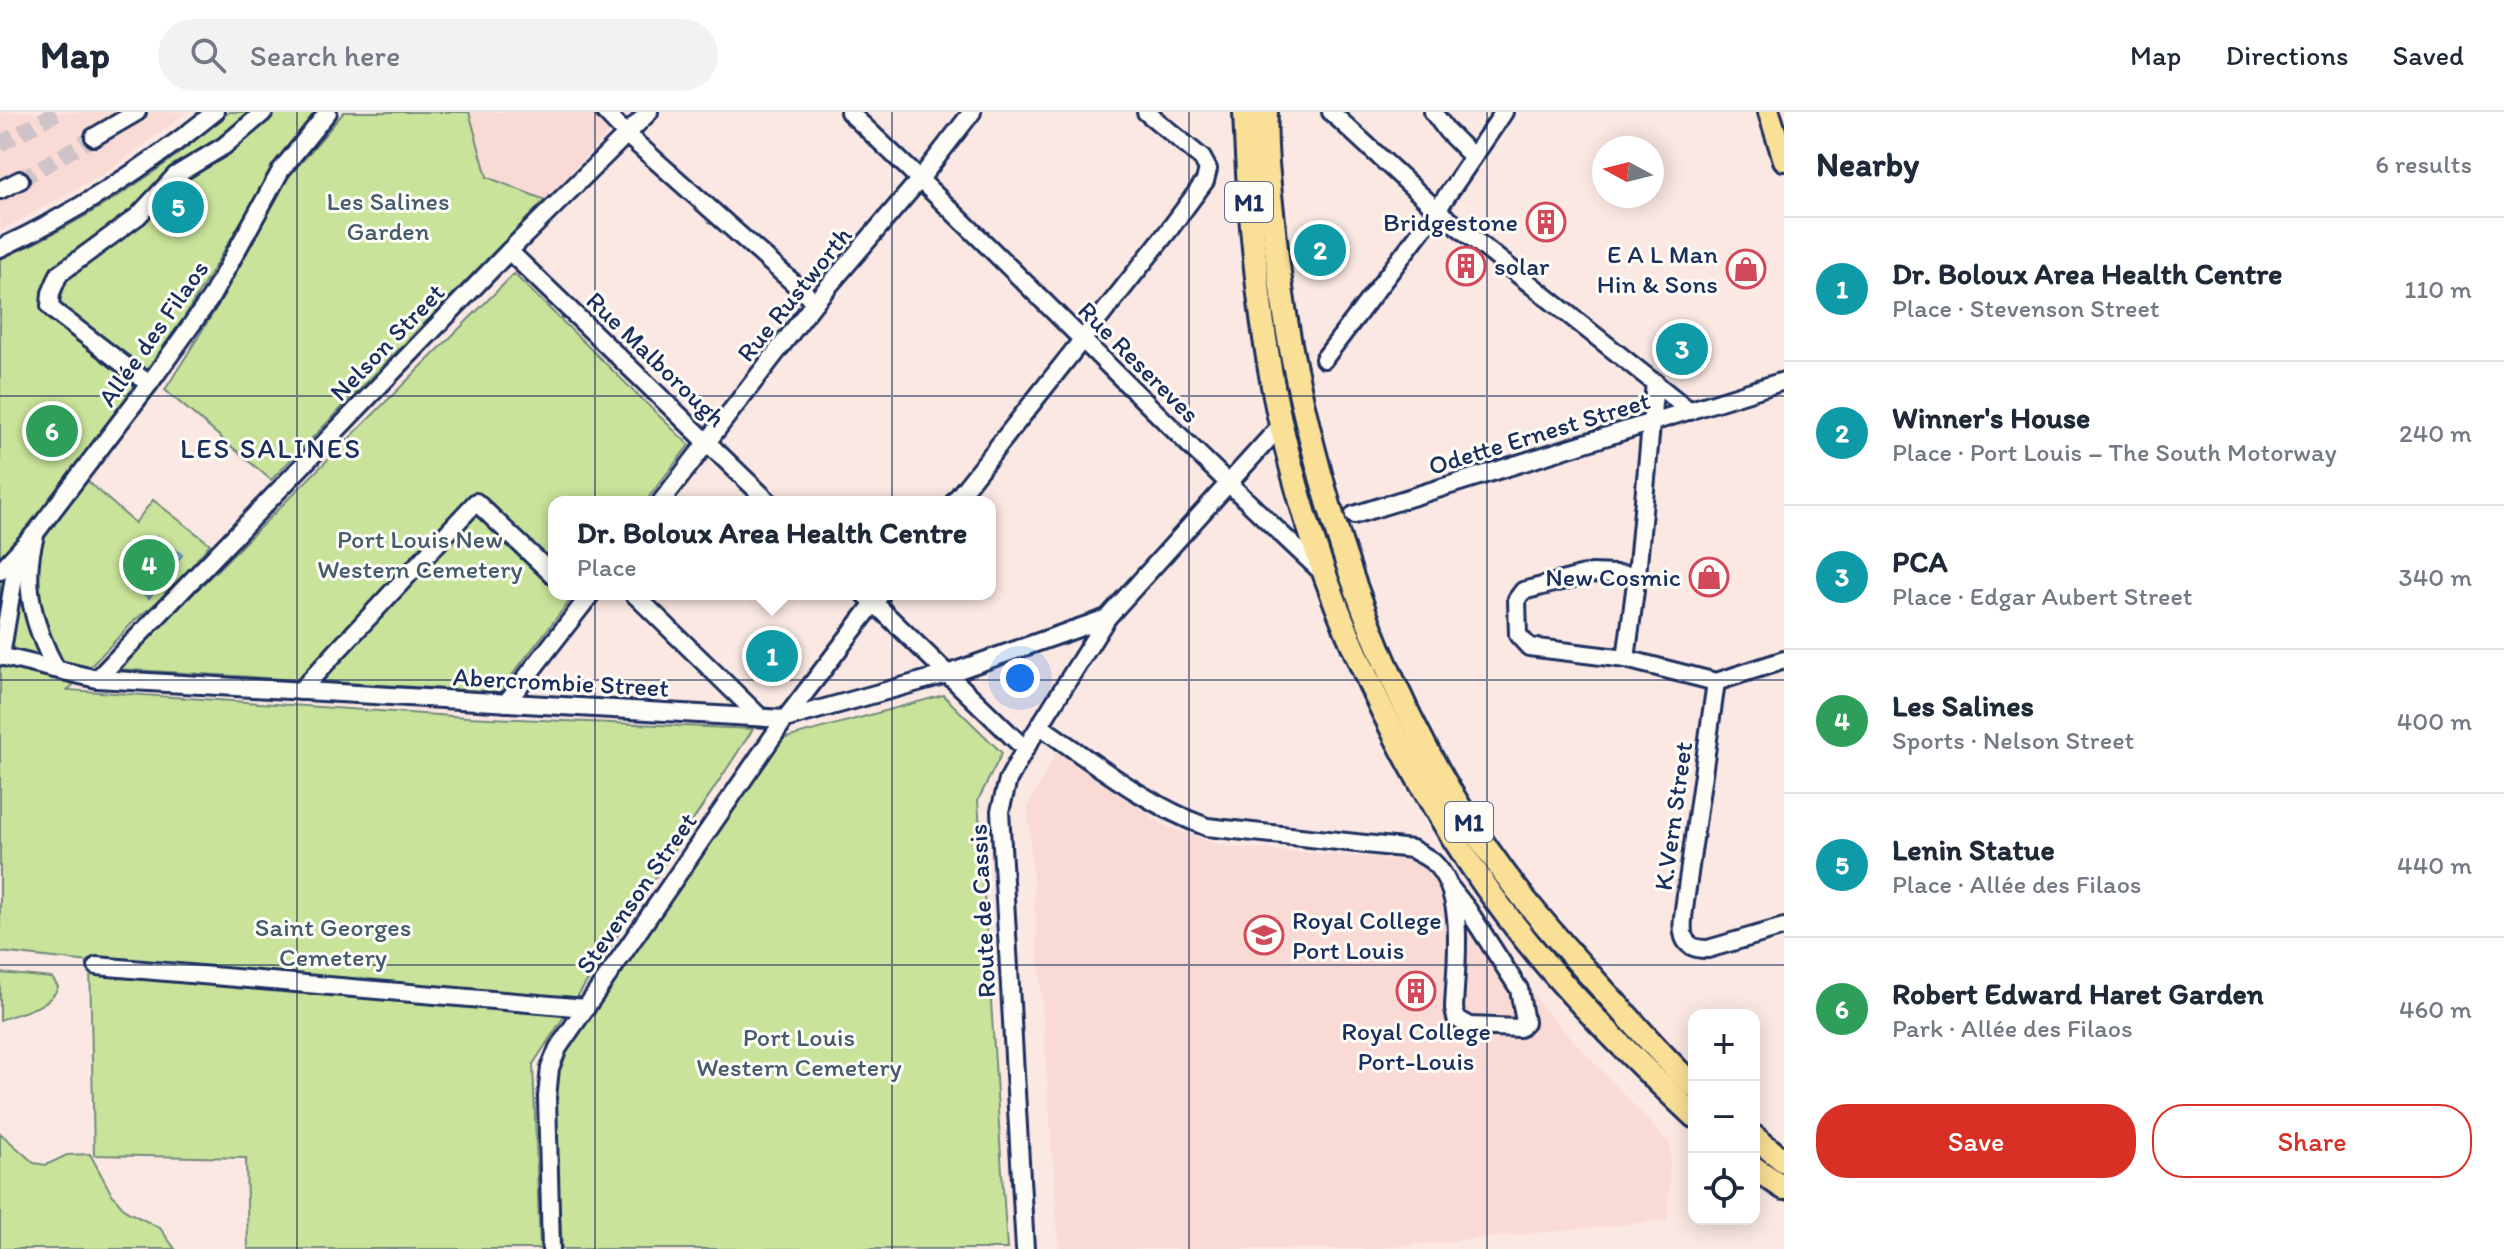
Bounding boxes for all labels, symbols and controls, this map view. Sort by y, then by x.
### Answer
search box [158,19,718,91]
text: Map [40,32,110,78]
icon: search [186,33,230,77]
text: Search here [250,37,400,74]
text: Map [2130,38,2181,72]
text: Directions [2225,38,2349,72]
text: Saved [2393,38,2464,72]
north arrow [1592,136,1664,208]
text: Nearby [1816,144,1919,185]
text: 6 results [2375,148,2472,180]
pin: 5 [152,177,204,237]
road number: M1 [1225,182,1273,222]
park label: Les Salines Garden [326,185,450,247]
building icon: Bridgestone [1525,201,1567,243]
place label: Bridgestone [1383,206,1518,238]
street label: Rue Rustworth [730,220,858,368]
pin: 2 [1294,220,1346,280]
place label: E A L Man Hin & Sons [1597,238,1718,300]
building icon: solar [1445,245,1487,287]
shop icon: E A L Man Hin & Sons [1725,248,1767,290]
place label: solar [1494,250,1550,282]
street label: Allée des Filaos [91,254,215,412]
text: Dr. Boloux Area Health Centre [1892,255,2283,292]
text: 1 [1836,273,1848,305]
text: 110 m [2404,273,2472,305]
street label: Nelson Street [323,276,451,408]
street label: Rue Malborough [580,284,732,434]
text: Place · Stevenson Street [1892,292,2159,324]
street label: Rue Resereves [1071,294,1207,430]
pin: 3 [1656,319,1708,379]
street label: Odette Ernest Street [1424,384,1654,482]
text: Winner's House [1892,399,2090,436]
pin: 6 [26,401,78,461]
text: 2 [1835,417,1849,449]
text: 240 m [2399,417,2472,449]
district label: LES SALINES [180,431,362,465]
text: Place · Port Louis – The South Motorway [1892,436,2337,468]
popup [548,496,996,600]
text: Dr. Boloux Area Health Centre [577,514,967,551]
park label: Port Louis New Western Cemetery [317,523,523,585]
pin: 4 [123,535,175,595]
text: PCA [1892,543,1948,580]
text: Place [577,551,637,583]
shop icon: New Cosmic [1688,556,1730,598]
place label: New Cosmic [1545,561,1681,593]
text: 3 [1835,561,1849,593]
text: 340 m [2398,561,2472,593]
text: Place · Edgar Aubert Street [1892,580,2193,612]
pin: 1 [746,626,798,686]
your location [1000,658,1040,698]
street label: Abercrombie Street [452,660,670,704]
text: Les Salines [1892,687,2034,724]
text: 4 [1834,705,1850,737]
text: 400 m [2397,705,2472,737]
text: Sports · Nelson Street [1892,724,2134,756]
street label: K.Vern Street [1647,739,1699,892]
road number: M1 [1445,802,1493,842]
street label: Stevenson Street [569,806,704,980]
street label: Route de Cassis [961,823,1003,999]
text: Lenin Statue [1892,831,2055,868]
text: 5 [1835,849,1849,881]
text: 440 m [2397,849,2472,881]
text: Place · Allée des Filaos [1892,868,2142,900]
place label: Royal College Port Louis [1292,904,1442,966]
park label: Saint Georges Cemetery [255,911,411,973]
school or university icon: Royal College Port Louis [1243,914,1285,956]
building icon: Royal College Port-Louis [1395,970,1437,1012]
text: Robert Edward Haret Garden [1892,975,2264,1012]
text: 6 [1835,993,1849,1025]
text: 460 m [2399,993,2472,1025]
map controls [1688,1009,1760,1225]
button: + [1688,1009,1760,1081]
text: Park · Allée des Filaos [1892,1012,2133,1044]
place label: Royal College Port-Louis [1341,1015,1491,1077]
park label: Port Louis Western Cemetery [696,1021,902,1083]
button: − [1688,1081,1760,1153]
button: Save [1816,1104,2136,1178]
button: Share [2152,1104,2472,1178]
button: locate [1688,1153,1760,1225]

